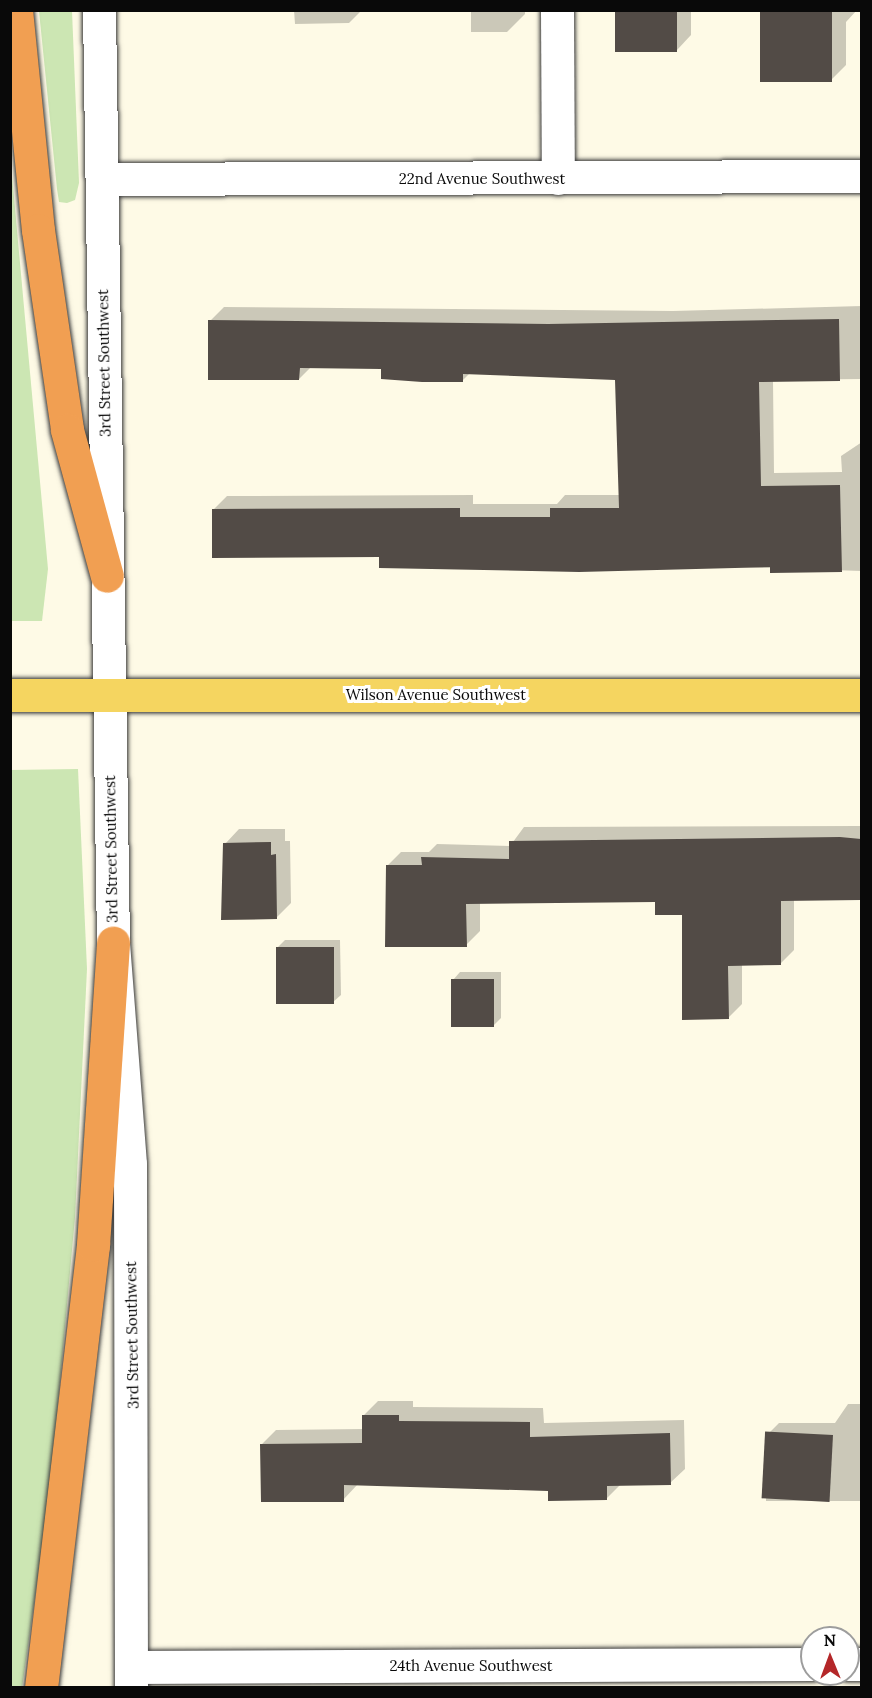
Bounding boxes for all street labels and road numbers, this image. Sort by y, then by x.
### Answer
street label: 22nd Avenue Southwest [399,170,565,188]
street label: 3rd Street Southwest [94,289,114,437]
street label: Wilson Avenue Southwest [346,686,526,704]
street label: 3rd Street Southwest [101,775,121,923]
street label: 3rd Street Southwest [122,1261,142,1409]
street label: 24th Avenue Southwest [389,1657,553,1675]

